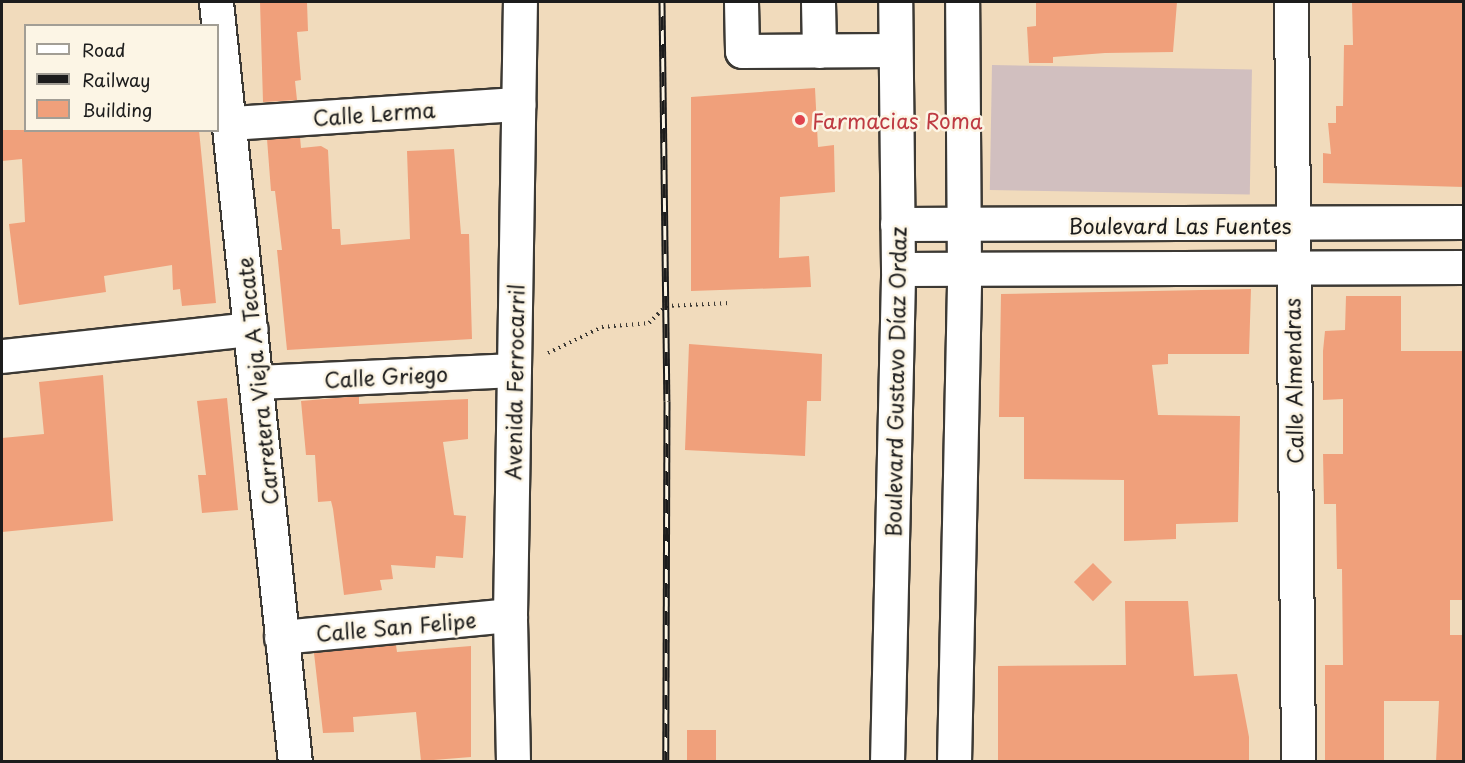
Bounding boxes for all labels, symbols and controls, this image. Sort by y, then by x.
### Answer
legend [24,24,219,132]
text: Road [82,36,126,63]
text: Railway [82,66,150,93]
text: Building [82,96,152,123]
street label: Calle Lerma [312,96,436,130]
place label: Farmacias Roma [812,107,983,133]
marker: Farmacias Roma [793,113,807,127]
street label: Boulevard Las Fuentes [1068,212,1292,238]
street label: Boulevard Gustavo Díaz Ordaz [880,227,910,537]
street label: Carretera Vieja A Tecate [231,256,283,506]
street label: Avenida Ferrocarril [500,285,528,479]
street label: Calle Almendras [1279,297,1307,465]
street label: Calle Griego [323,360,449,392]
street label: Calle San Felipe [315,606,477,646]

